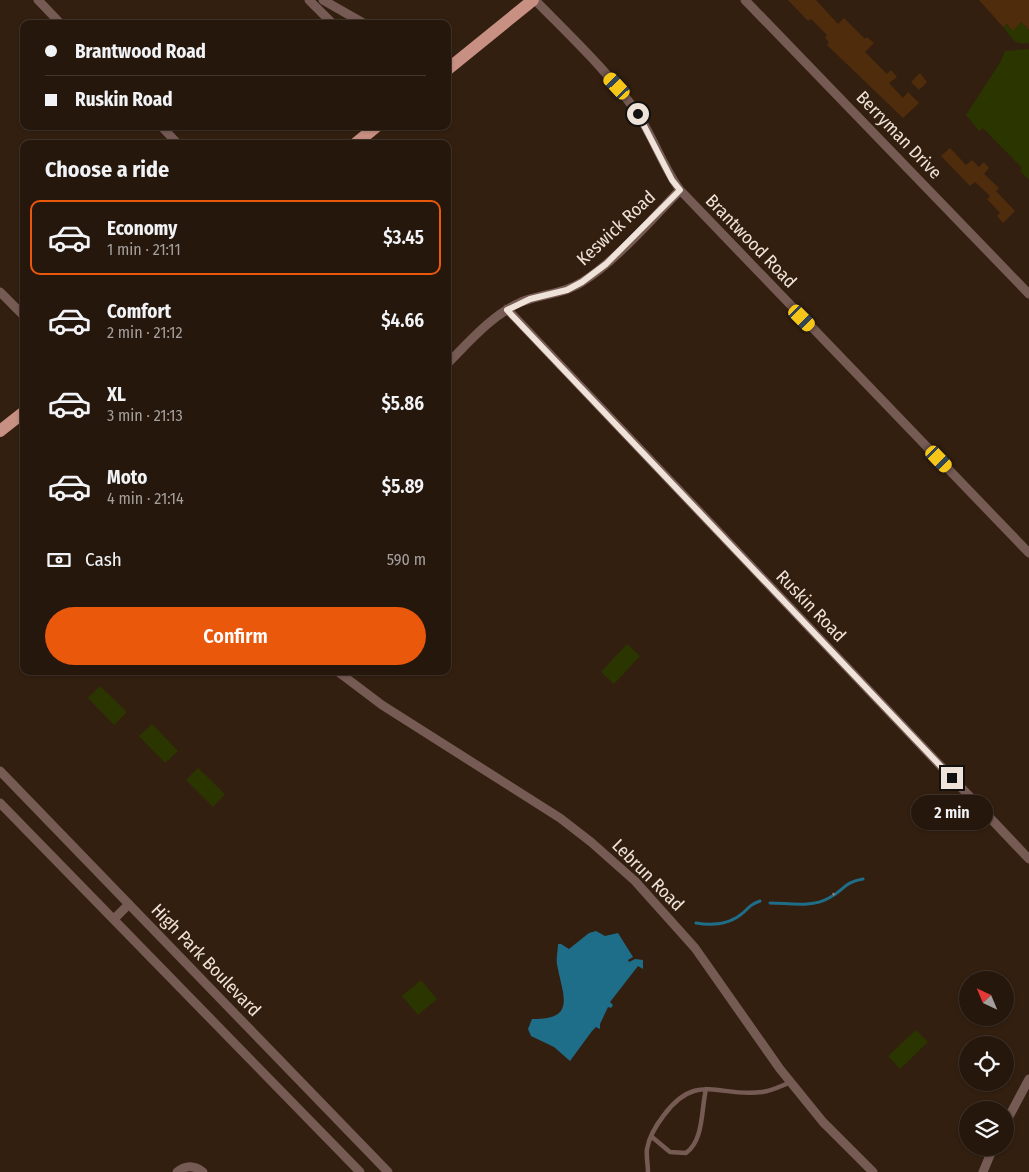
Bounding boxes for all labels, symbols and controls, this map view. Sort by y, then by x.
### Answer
text: Brantwood Road [75,40,206,63]
car [601,70,632,102]
street label: Berryman Drive [852,86,947,184]
text: Ruskin Road [75,88,173,111]
route start [627,103,649,125]
text: Choose a ride [45,156,169,183]
street label: Keswick Road [572,186,660,270]
street label: Brantwood Road [701,190,801,292]
icon: car [47,215,92,260]
text: Economy [107,217,177,240]
text: $3.45 [383,226,424,249]
text: 1 min · 21:11 [107,240,181,259]
icon: car [47,298,92,343]
text: Comfort [107,300,171,323]
car [786,302,817,334]
text: $4.66 [381,309,424,332]
text: 2 min · 21:12 [107,323,182,342]
icon: car [47,381,92,426]
text: XL [107,383,126,406]
text: $5.86 [381,392,424,415]
text: 3 min · 21:13 [107,406,183,425]
car [923,443,954,475]
icon: car [47,464,92,509]
text: Moto [107,466,147,489]
text: $5.89 [382,475,424,498]
text: 4 min · 21:14 [107,489,184,508]
icon: cash [45,546,73,574]
text: Cash [85,548,122,571]
text: 590 m [387,550,426,569]
street label: Ruskin Road [772,566,850,646]
button: Confirm [45,607,426,665]
route end [941,767,963,789]
callout: 2 min [911,796,993,830]
text: 2 min [934,803,970,822]
street label: Lebrun Road [607,834,689,916]
street label: High Park Boulevard [147,899,265,1021]
north arrow [959,971,1014,1026]
map controls [959,971,1014,1156]
button: locate [959,1036,1014,1091]
button: layers [959,1101,1014,1156]

